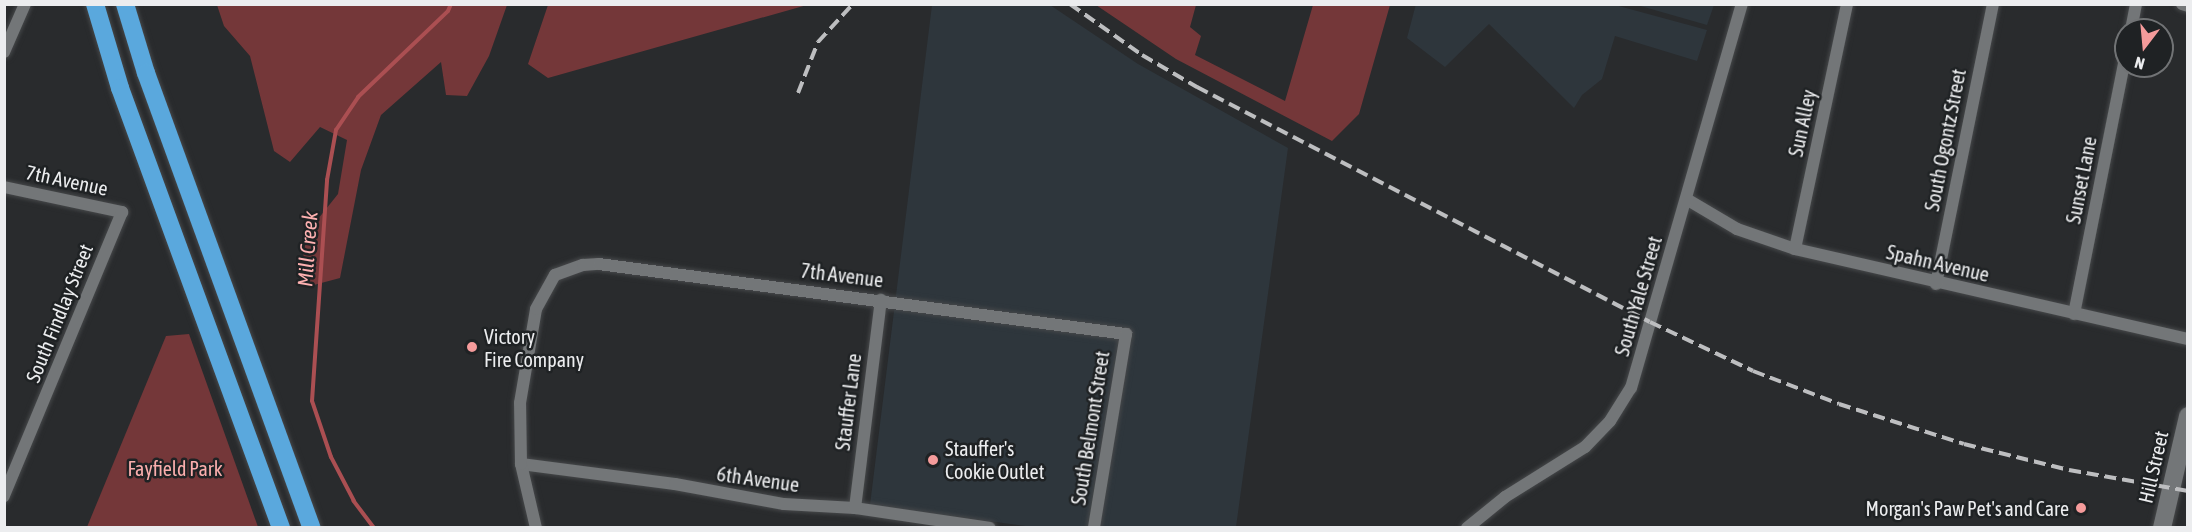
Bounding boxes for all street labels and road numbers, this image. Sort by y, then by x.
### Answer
street label: South Ogontz Street [1919,67,1971,213]
street label: Sun Alley [1783,87,1821,159]
street label: Sunset Lane [2061,134,2101,226]
street label: 7th Avenue [24,160,110,200]
street label: South Yale Street [1609,233,1667,359]
street label: South Findlay Street [20,240,98,386]
street label: Spahn Avenue [1884,240,1992,286]
street label: 7th Avenue [799,258,885,292]
street label: South Belmont Street [1066,349,1114,507]
street label: Stauffer Lane [830,352,866,452]
street label: Hill Street [2133,429,2173,505]
street label: 6th Avenue [715,461,801,497]

